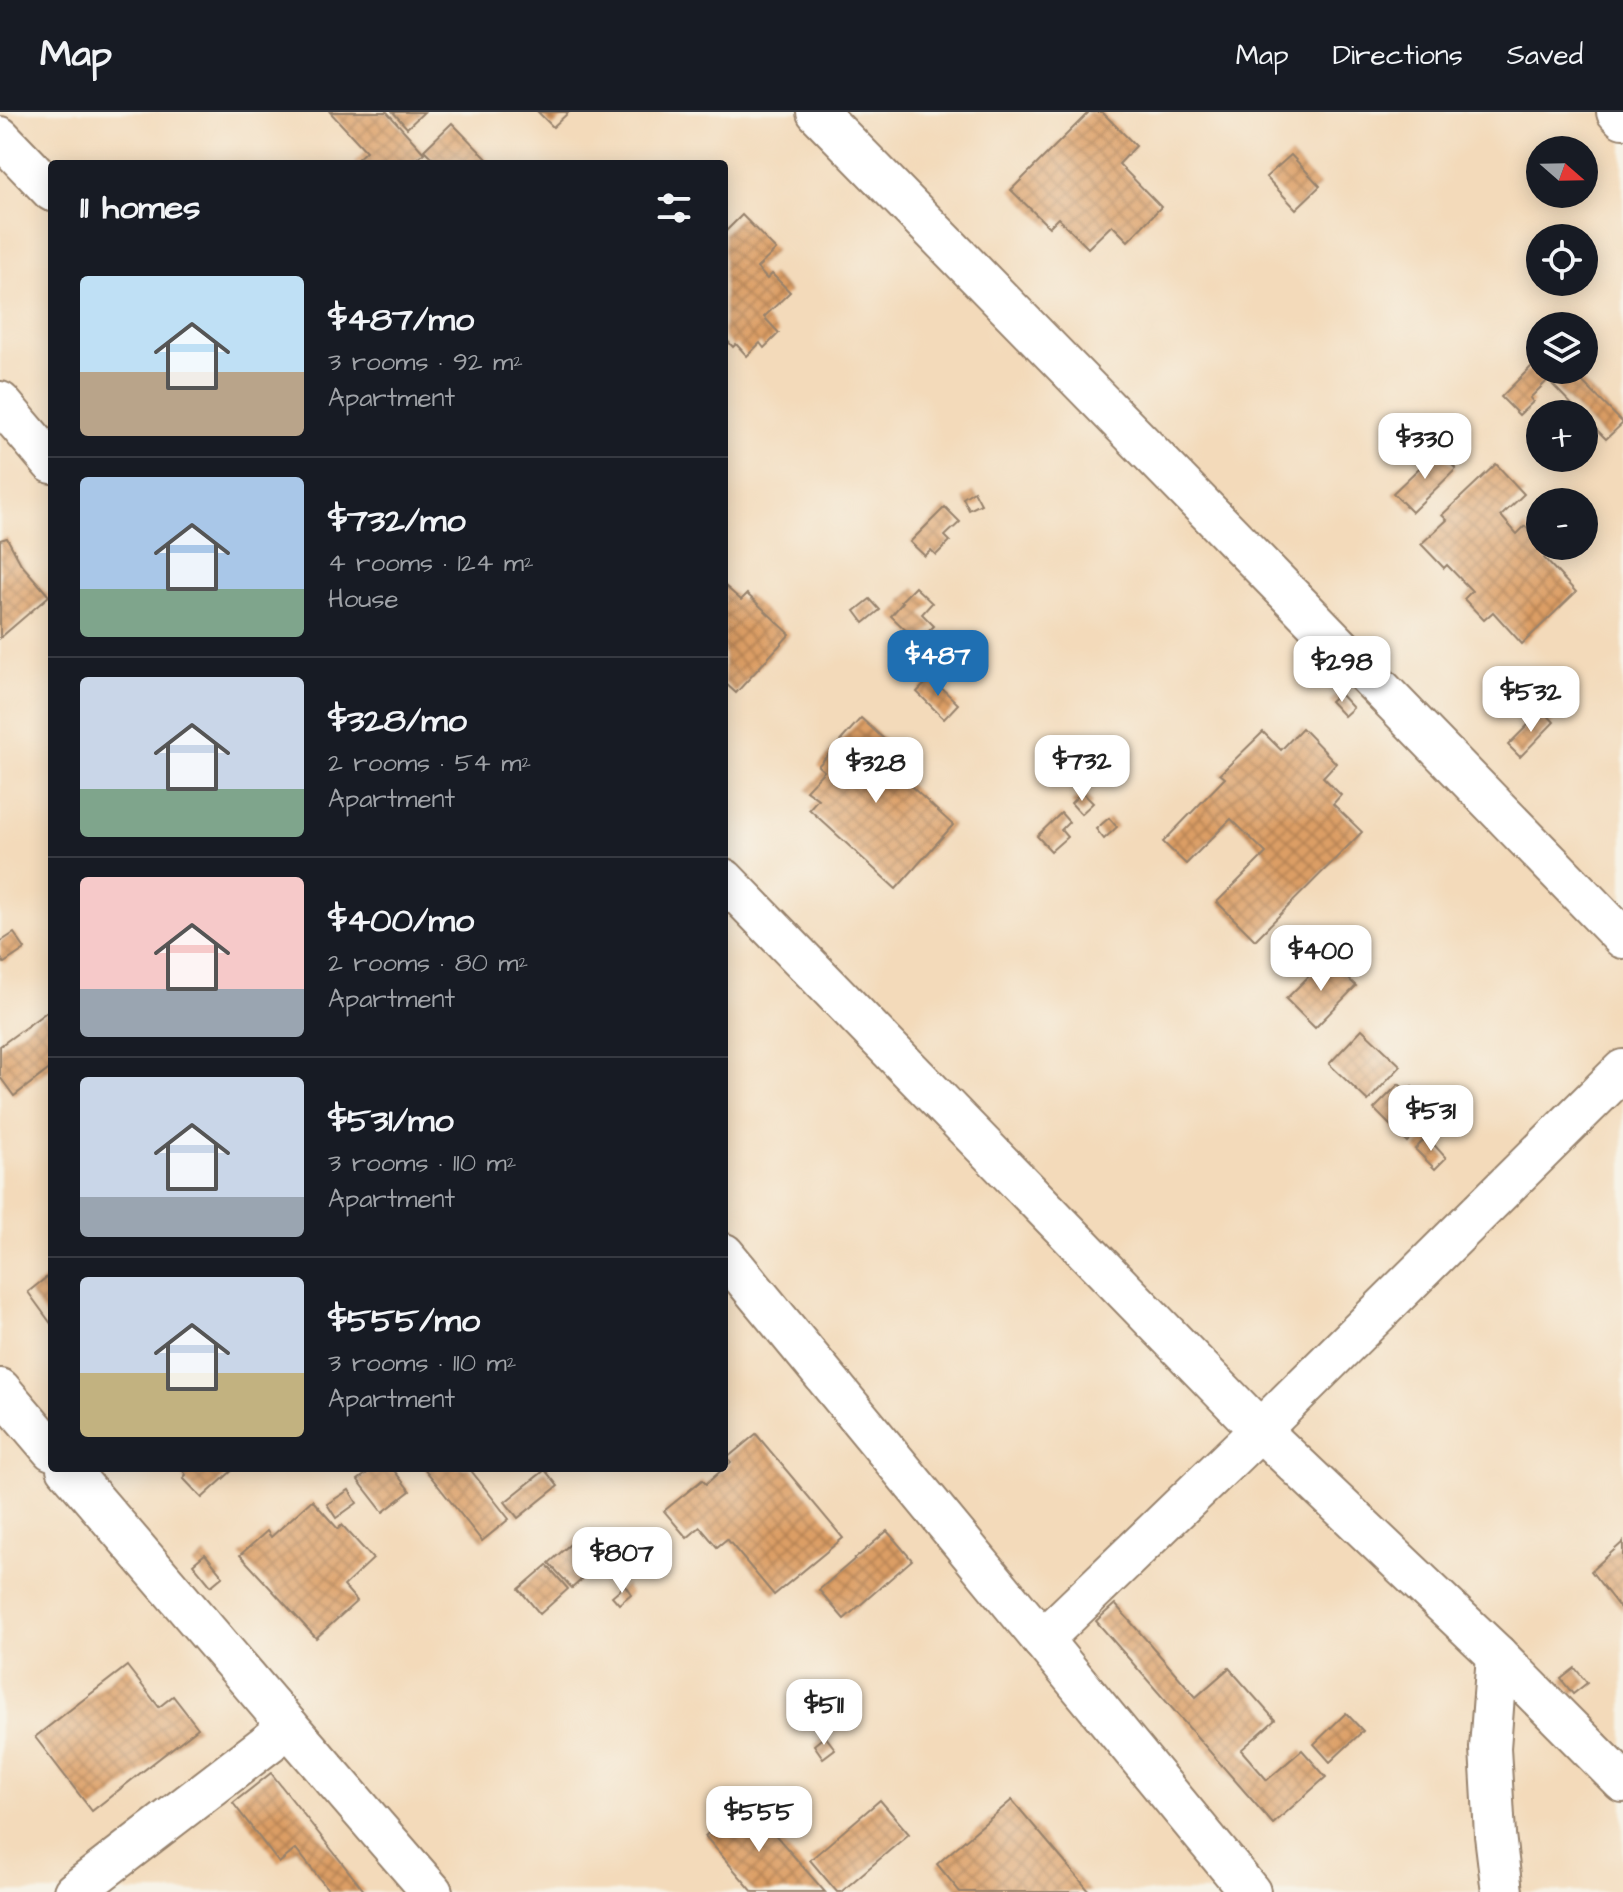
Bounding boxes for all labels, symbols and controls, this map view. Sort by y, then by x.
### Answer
text: Map [40,29,112,81]
text: Map [1236,36,1289,75]
text: Directions [1333,36,1463,75]
text: Saved [1507,36,1583,75]
north arrow [1526,136,1598,208]
map controls [1526,136,1598,560]
text: 11 homes [80,184,200,232]
icon: filters [652,186,696,230]
button: locate [1526,224,1598,296]
text: $487/mo [328,296,474,344]
icon: home [144,308,240,404]
button: layers [1526,312,1598,384]
text: 3 rooms · 92 m² [328,344,523,380]
text: Apartment [328,380,455,416]
button: + [1526,400,1598,472]
pin: $330 [1378,413,1472,481]
text: $330 [1396,421,1454,457]
button: − [1526,488,1598,560]
text: $732/mo [328,497,466,545]
icon: home [144,509,240,605]
text: 4 rooms · 124 m² [328,545,534,581]
text: House [328,581,399,617]
pin: $487 [891,630,985,698]
pin: $298 [1295,636,1389,704]
text: $487 [905,638,971,674]
text: $298 [1311,644,1373,680]
pin: $532 [1484,666,1578,734]
text: $532 [1501,674,1562,710]
text: $328/mo [328,697,467,745]
icon: home [144,709,240,805]
pin: $732 [1035,735,1129,803]
pin: $328 [829,737,923,805]
text: $732 [1053,743,1111,779]
text: 2 rooms · 54 m² [328,745,531,781]
text: $328 [846,745,906,781]
text: Apartment [328,781,455,817]
text: $400/mo [328,897,474,945]
icon: home [144,909,240,1005]
pin: $400 [1274,925,1368,993]
text: $400 [1289,933,1353,969]
text: 2 rooms · 80 m² [328,945,528,981]
text: Apartment [328,981,455,1017]
pin: $531 [1384,1085,1478,1153]
text: $531 [1406,1093,1456,1129]
text: $531/mo [328,1097,454,1145]
icon: home [144,1109,240,1205]
text: 3 rooms · 110 m² [328,1145,516,1181]
text: Apartment [328,1181,455,1217]
text: $555/mo [328,1297,480,1345]
icon: home [144,1309,240,1405]
text: 3 rooms · 110 m² [328,1345,516,1381]
text: Apartment [328,1381,455,1417]
pin: $807 [575,1527,669,1595]
text: $807 [590,1535,654,1571]
pin: $511 [777,1679,871,1747]
text: $511 [804,1687,844,1723]
pin: $555 [712,1786,806,1854]
text: $555 [724,1794,794,1830]

